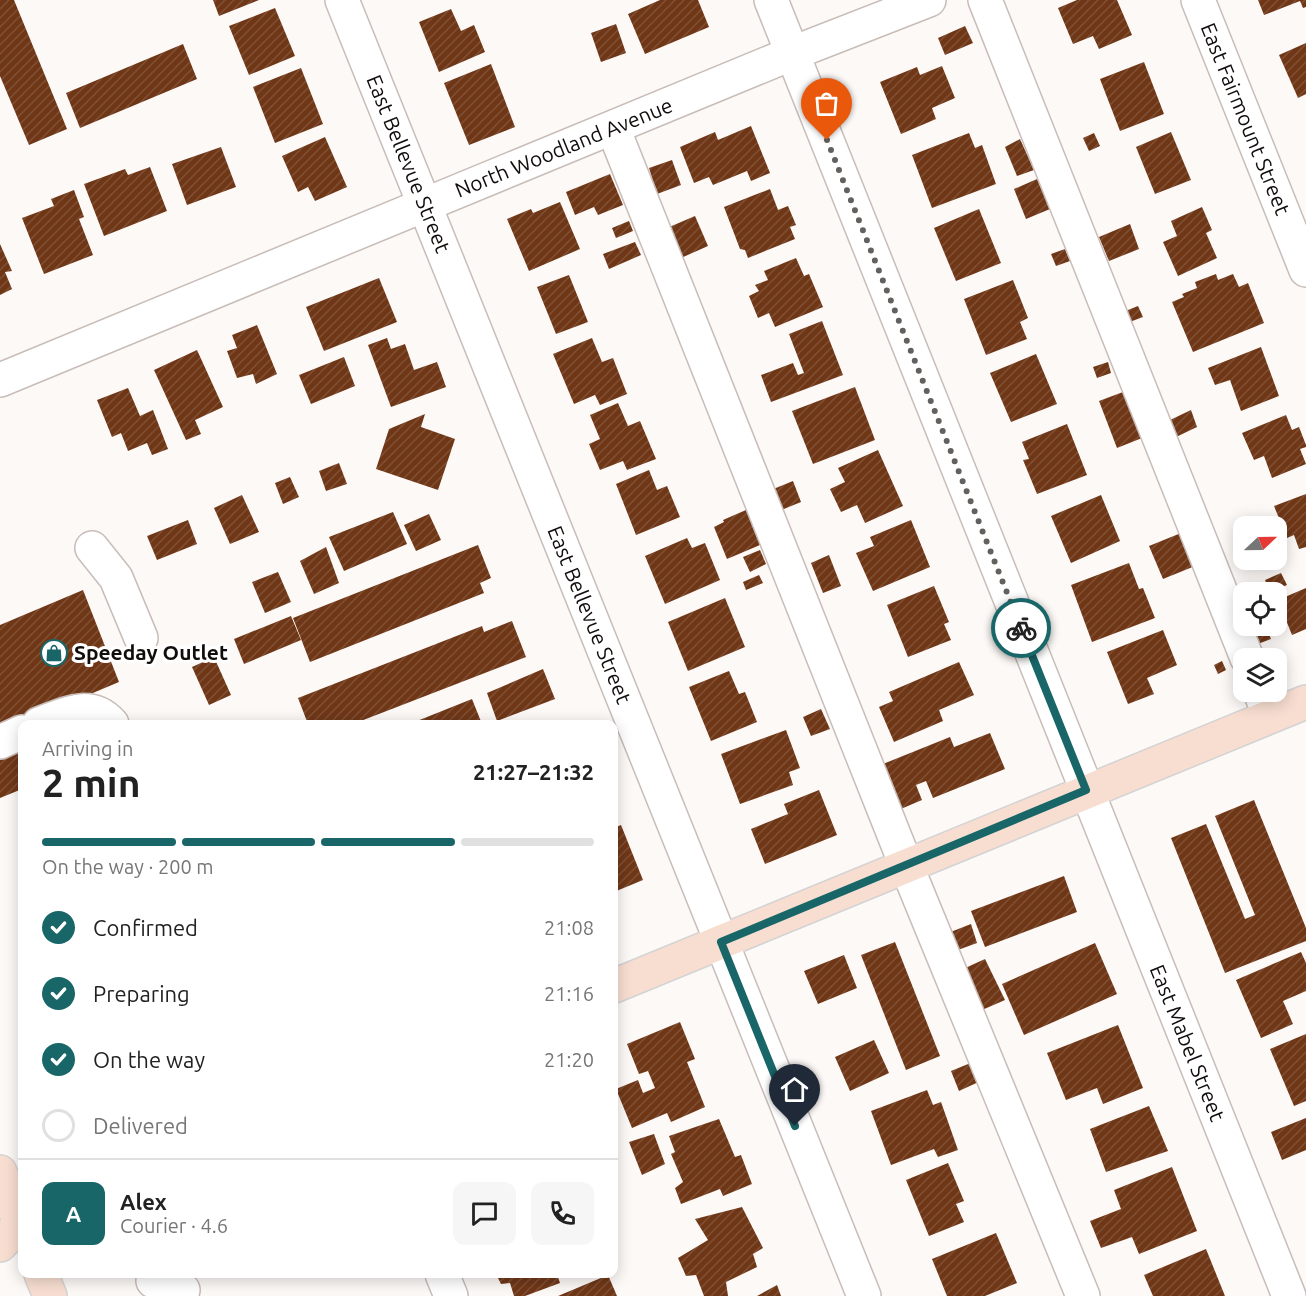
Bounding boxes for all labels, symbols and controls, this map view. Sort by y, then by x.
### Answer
street label: East Fairmount Street [1196,19,1295,218]
street label: East Bellevue Street [362,71,456,256]
pin [801,78,852,140]
icon: bag [810,87,843,120]
street label: North Woodland Avenue [451,92,676,202]
north arrow [1233,516,1287,570]
map controls [1233,516,1287,702]
street label: East Bellevue Street [543,522,637,707]
button: locate [1233,582,1287,636]
courier [991,598,1051,658]
icon: bike [1005,612,1038,645]
shop icon: Speeday Outlet [39,638,69,668]
place label: Speeday Outlet [74,640,228,664]
button: layers [1233,648,1287,702]
text: Arriving in [42,737,133,760]
text: 21:27–21:32 [473,759,594,784]
text: 2 min [42,761,141,804]
text: On the way · 200 m [42,855,214,878]
icon: check [42,911,75,944]
text: Confirmed [93,915,198,940]
text: 21:08 [544,916,594,939]
street label: East Mabel Street [1146,961,1230,1124]
icon: check [42,977,75,1010]
text: Preparing [93,981,190,1006]
text: 21:16 [544,982,594,1005]
icon: check [42,1043,75,1076]
text: On the way [93,1047,205,1072]
text: 21:20 [544,1048,594,1071]
pin [769,1064,820,1126]
icon: home [778,1073,811,1106]
text: Delivered [93,1113,188,1138]
button: chat [453,1182,516,1245]
button: phone [531,1182,594,1245]
text: Alex [120,1189,167,1214]
text: A [66,1201,81,1226]
text: Courier · 4.6 [120,1214,228,1237]

